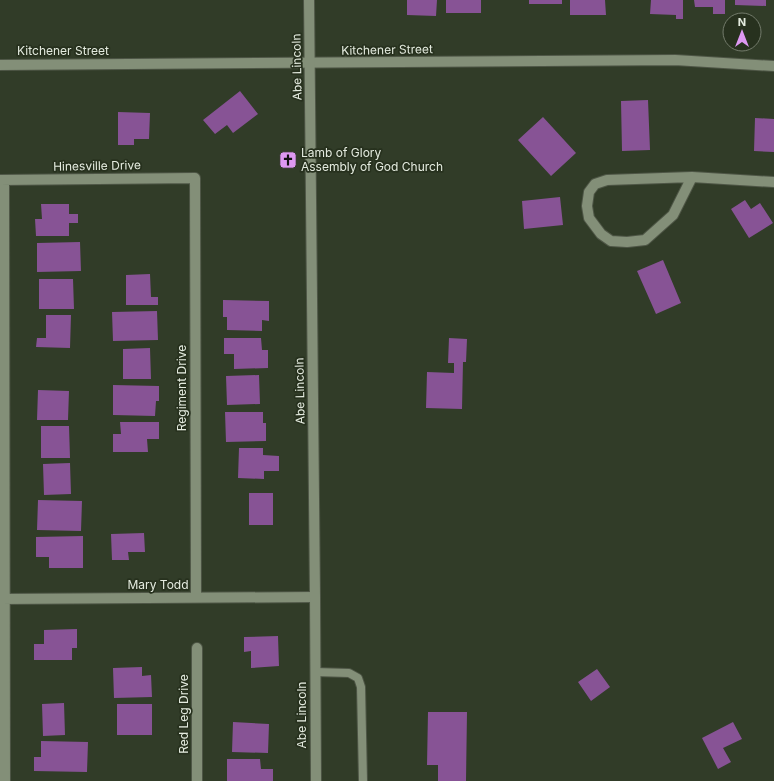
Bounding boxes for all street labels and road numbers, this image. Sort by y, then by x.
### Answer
street label: Abe Lincoln [288,33,305,101]
street label: Kitchener Street [341,41,433,58]
street label: Kitchener Street [17,43,109,58]
street label: Hinesville Drive [53,157,141,174]
street label: Regiment Drive [174,345,189,431]
street label: Abe Lincoln [291,357,308,425]
street label: Mary Todd [127,577,189,592]
street label: Red Leg Drive [176,674,191,754]
street label: Abe Lincoln [294,682,309,748]

